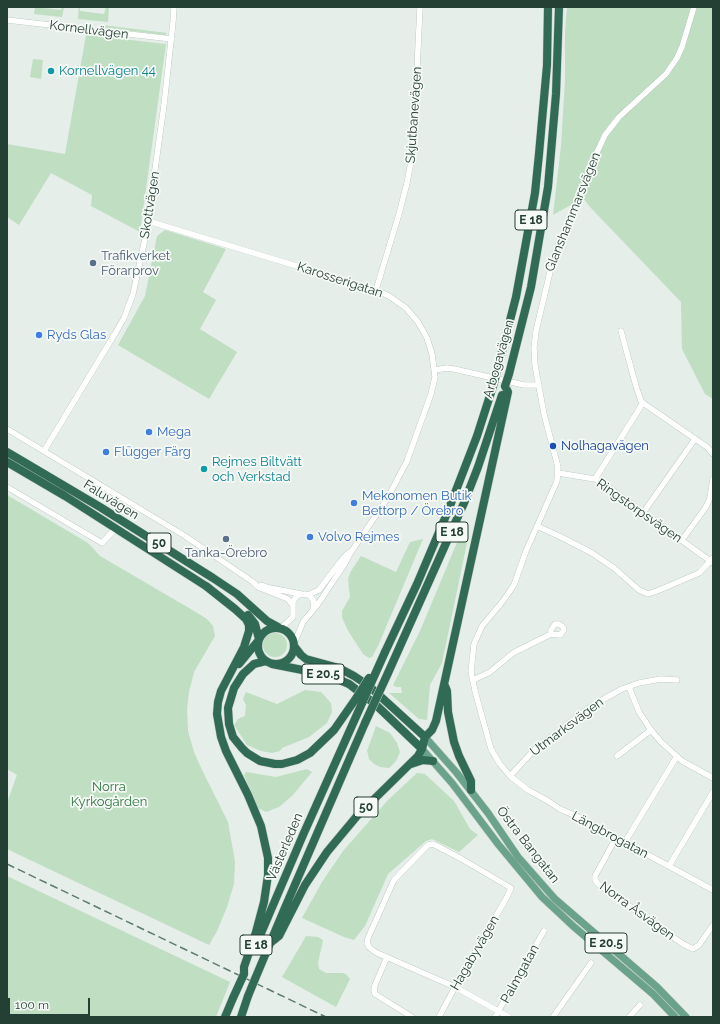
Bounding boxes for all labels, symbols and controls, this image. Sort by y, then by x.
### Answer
street label: Kornellvägen [49,17,129,43]
place label: Kornellvägen 44 [59,63,156,79]
marker: Kornellvägen 44 [46,66,56,76]
street label: Skjutbanevägen [403,66,425,164]
street label: Glanshammarsvägen [542,150,604,274]
street label: Skottvägen [137,170,163,240]
road number: E 18 [515,210,547,230]
place label: Trafikverket Förarprov [101,248,170,279]
marker: Trafikverket Förarprov [88,258,98,268]
street label: Karosserigatan [295,259,385,301]
street label: Arbogavägen [480,318,518,400]
place label: Ryds Glas [47,327,106,343]
marker: Ryds Glas [34,330,44,340]
place label: Mega [157,424,191,440]
marker: Mega [144,427,154,437]
place label: Nolhagavägen [561,438,649,454]
marker: Nolhagavägen [548,441,558,451]
place label: Flügger Färg [114,444,191,460]
marker: Flügger Färg [101,447,111,457]
place label: Rejmes Biltvätt och Verkstad [212,454,302,485]
marker: Rejmes Biltvätt och Verkstad [199,464,209,474]
street label: Ringstorpsvägen [593,476,685,546]
street label: Faluvägen [80,477,142,523]
place label: Mekonomen Butik Bettorp / Örebro [362,488,471,519]
marker: Mekonomen Butik Bettorp / Örebro [349,498,359,508]
road number: E 18 [436,522,468,542]
place label: Volvo Rejmes [318,529,399,545]
marker: Volvo Rejmes [305,532,315,542]
road number: 50 [147,533,171,553]
marker: Tanka-Örebro [221,534,231,544]
place label: Tanka-Örebro [185,545,267,561]
road number: E 20.5 [302,664,344,684]
street label: Utmarksvägen [527,694,607,760]
park label: Norra Kyrkogården [71,779,147,810]
road number: 50 [354,797,378,817]
street label: Östra Bangatan [493,804,563,886]
street label: Längbrogatan [569,808,651,862]
street label: Västerleden [264,811,306,883]
street label: Norra Åsvägen [596,879,678,943]
street label: Hagabyvägen [447,913,503,993]
road number: E 20.5 [585,933,627,953]
road number: E 18 [240,935,272,955]
street label: Palmgatan [498,942,542,1006]
scale bar [10,990,92,1016]
text: 100 m [15,998,49,1012]

